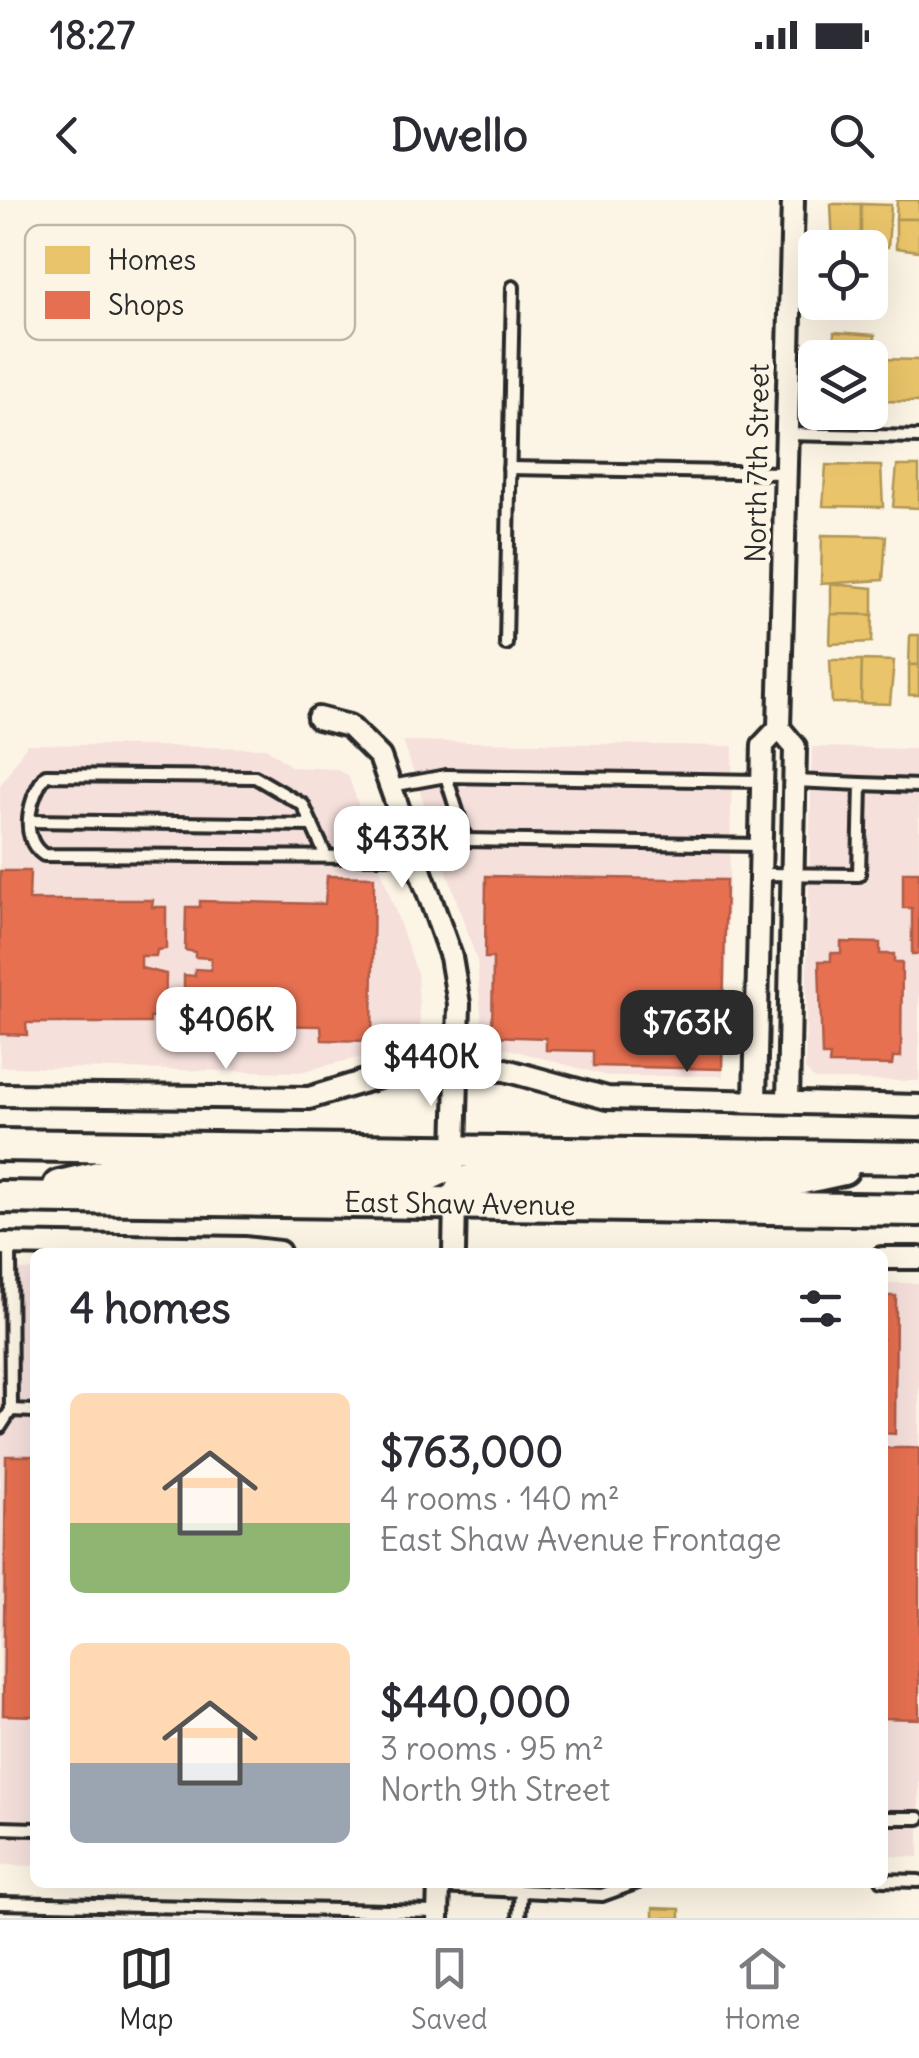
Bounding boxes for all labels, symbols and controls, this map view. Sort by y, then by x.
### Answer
text: 18:27 [50,12,135,59]
text: Dwello [391,107,528,163]
icon: back [40,108,95,163]
icon: search [824,108,879,163]
legend [25,225,355,340]
map controls [798,230,888,430]
button: locate [798,230,888,320]
text: Homes [108,242,196,278]
text: Shops [108,287,184,323]
button: layers [798,340,888,430]
street label: North 7th Street [737,363,777,563]
pin: $433K [332,806,472,891]
text: $433K [356,818,448,859]
pin: $406K [156,987,296,1072]
pin: $763K [617,990,757,1075]
text: $406K [178,999,274,1040]
text: $763K [642,1002,732,1043]
pin: $440K [361,1024,501,1109]
text: $440K [383,1036,479,1077]
street label: East Shaw Avenue [344,1184,576,1223]
icon: filters [793,1281,848,1336]
text: 4 homes [70,1282,231,1334]
text: $763,000 [380,1426,563,1478]
icon: home [150,1433,270,1553]
text: 4 rooms · 140 m² [380,1478,620,1519]
text: East Shaw Avenue Frontage [380,1519,782,1560]
text: $440,000 [380,1676,571,1728]
icon: home [150,1683,270,1803]
text: 3 rooms · 95 m² [380,1728,604,1769]
text: North 9th Street [380,1769,610,1810]
tab: Map [119,1941,174,2037]
tab: Saved [411,1941,488,2037]
tab: Home [725,1941,800,2037]

